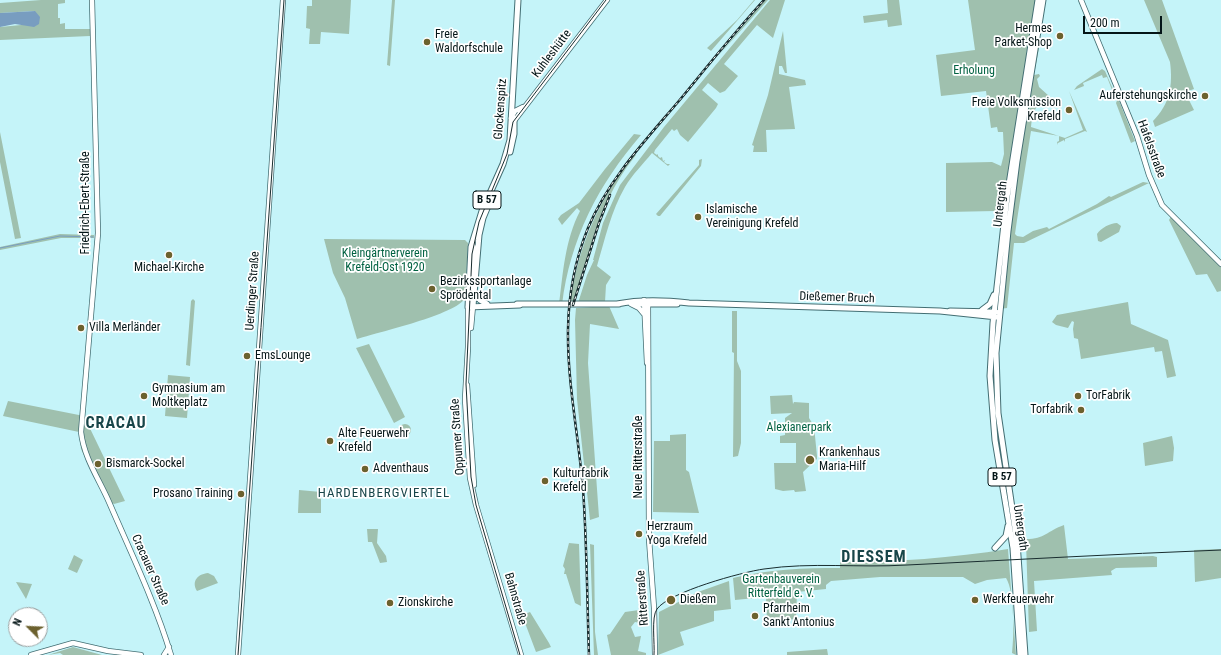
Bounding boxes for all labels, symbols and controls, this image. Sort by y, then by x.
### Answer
scale bar [1085,8,1164,34]
text: 200 m [1090,16,1120,30]
place label: Hermes Parket-Shop [995,22,1052,50]
street label: Kuhleshütte [529,27,575,81]
place label: Freie Waldorfschule [435,28,503,56]
marker: Hermes Parket-Shop [1055,31,1065,41]
marker: Freie Waldorfschule [422,37,432,47]
park label: Erholung [953,64,995,78]
street label: Glockenspitz [492,78,510,140]
place label: Auferstehungskirche [1099,89,1197,103]
marker: Auferstehungskirche [1200,91,1210,101]
place label: Freie Volksmission Krefeld [972,96,1061,124]
marker: Freie Volksmission Krefeld [1064,105,1074,115]
street label: Hafelsstraße [1134,118,1168,180]
street label: Friedrich-Ebert-Straße [79,151,93,255]
street label: Untergath [991,180,1011,228]
road number: B 57 [473,191,501,209]
place label: Islamische Vereinigung Krefeld [706,203,798,231]
marker: Islamische Vereinigung Krefeld [693,212,703,222]
park label: Kleingärtnerverein Krefeld-Ost 1920 [342,247,428,275]
marker: Michael-Kirche [164,250,174,260]
street label: Uerdinger Straße [243,251,263,331]
place label: Michael-Kirche [134,261,204,275]
place label: Bezirkssportanlage Sprödental [440,275,531,303]
marker: Bezirkssportanlage Sprödental [427,284,437,294]
street label: Dießemer Bruch [799,289,875,307]
place label: Villa Merländer [89,321,160,335]
marker: Villa Merländer [76,323,86,333]
place label: EmsLounge [255,349,310,363]
marker: EmsLounge [242,351,252,361]
place label: Gymnasium am Moltkeplatz [152,382,225,410]
place label: TorFabrik [1086,389,1130,403]
marker: Gymnasium am Moltkeplatz [139,391,149,401]
marker: TorFabrik [1073,391,1083,401]
street label: Oppumer Straße [448,398,468,476]
place label: Torfabrik [1030,403,1073,417]
marker: Torfabrik [1076,405,1086,415]
district label: CRACAU [85,414,147,434]
street label: Neue Ritterstraße [632,416,646,498]
park label: Alexianerpark [767,421,831,435]
place label: Alte Feuerwehr Krefeld [338,427,409,455]
marker: Alte Feuerwehr Krefeld [325,436,335,446]
place label: Krankenhaus Maria-Hilf [819,446,880,474]
marker: Krankenhaus Maria-Hilf [804,454,816,466]
place label: Bismarck-Sockel [106,457,184,471]
marker: Bismarck-Sockel [93,459,103,469]
place label: Adventhaus [373,462,429,476]
marker: Adventhaus [360,464,370,474]
place label: Kulturfabrik Krefeld [553,467,608,495]
road number: B 57 [988,468,1016,486]
marker: Kulturfabrik Krefeld [540,476,550,486]
district label: HARDENBERGVIERTEL [318,486,450,502]
place label: Prosano Training [153,487,233,501]
marker: Prosano Training [236,489,246,499]
street label: Untergath [1010,504,1030,552]
place label: Herzraum Yoga Krefeld [647,520,707,548]
marker: Herzraum Yoga Krefeld [634,529,644,539]
street label: Cracauer Straße [128,532,172,608]
district label: DIESSEM [841,548,907,568]
street label: Ritterstraße [634,570,652,626]
street label: Bahnstraße [501,571,529,627]
park label: Gartenbauverein Ritterfeld e. V. [742,573,820,601]
place label: Dießem [680,593,716,607]
place label: Werkfeuerwehr [983,593,1054,607]
marker: Dießem [665,594,677,606]
marker: Werkfeuerwehr [970,595,980,605]
place label: Zionskirche [398,596,453,610]
marker: Zionskirche [385,598,395,608]
place label: Pfarrheim Sankt Antonius [763,602,835,630]
north arrow [8,607,48,647]
marker: Pfarrheim Sankt Antonius [750,611,760,621]
text: N [10,617,25,628]

